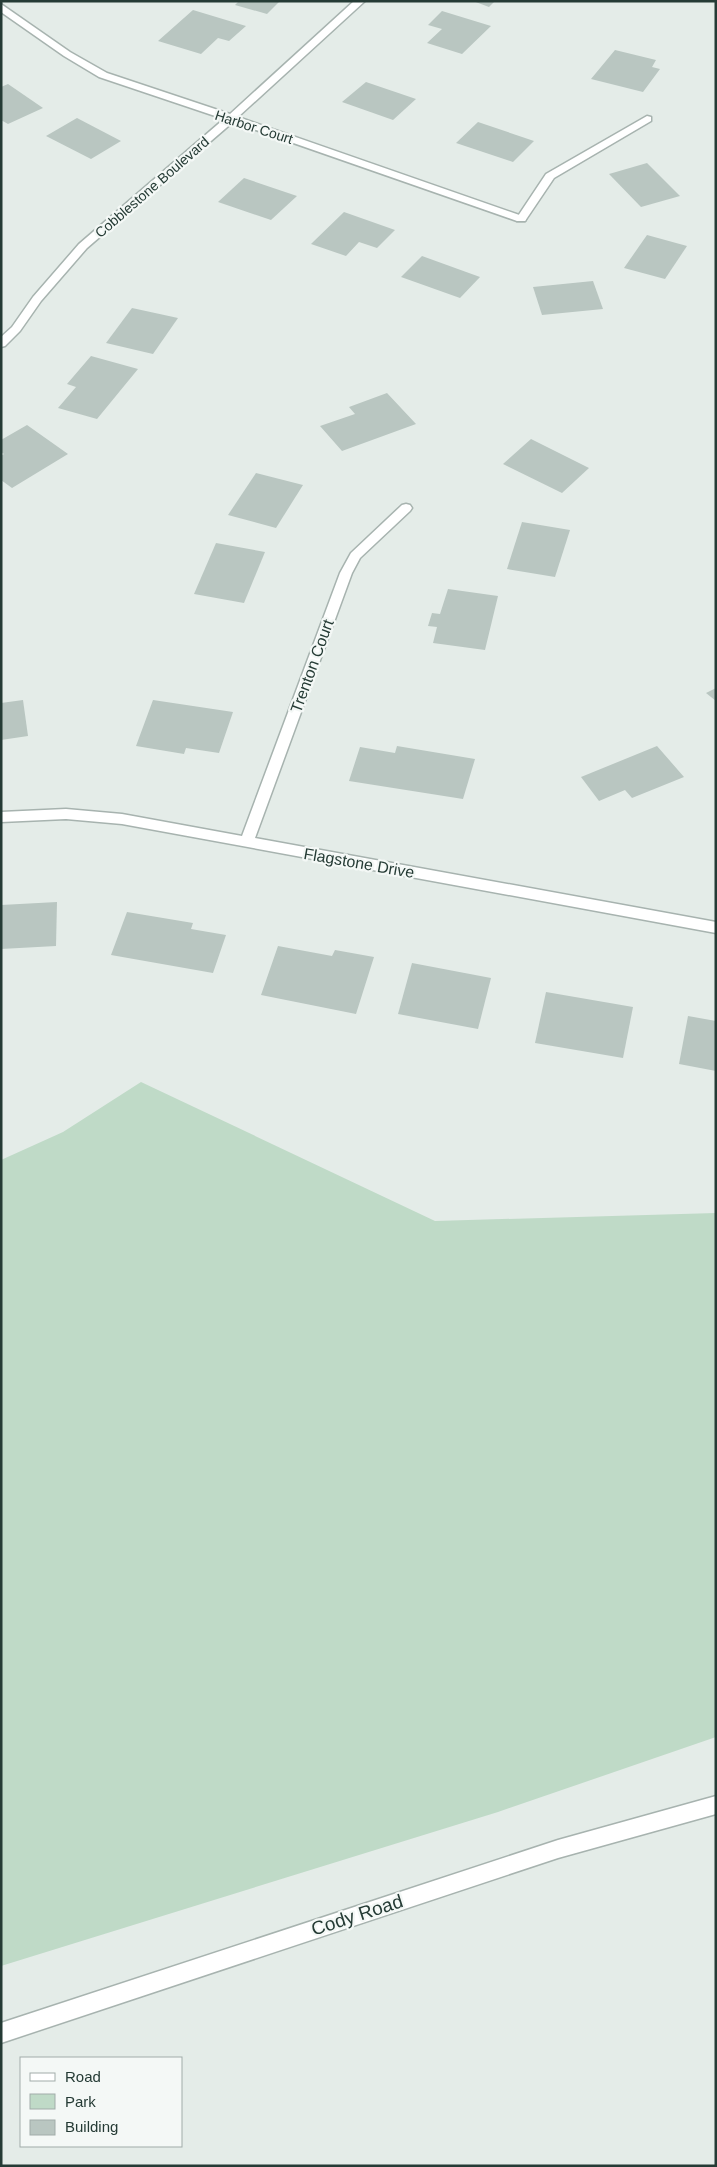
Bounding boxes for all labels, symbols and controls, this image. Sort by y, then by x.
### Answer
street label: Harbor Court [213,107,295,147]
street label: Cobblestone Boulevard [92,133,212,241]
street label: Trenton Court [287,616,337,715]
street label: Flagstone Drive [302,845,416,881]
street label: Cody Road [309,1890,405,1940]
legend [20,2057,182,2147]
text: Road [65,2068,101,2085]
text: Park [65,2093,96,2110]
text: Building [65,2118,118,2135]

